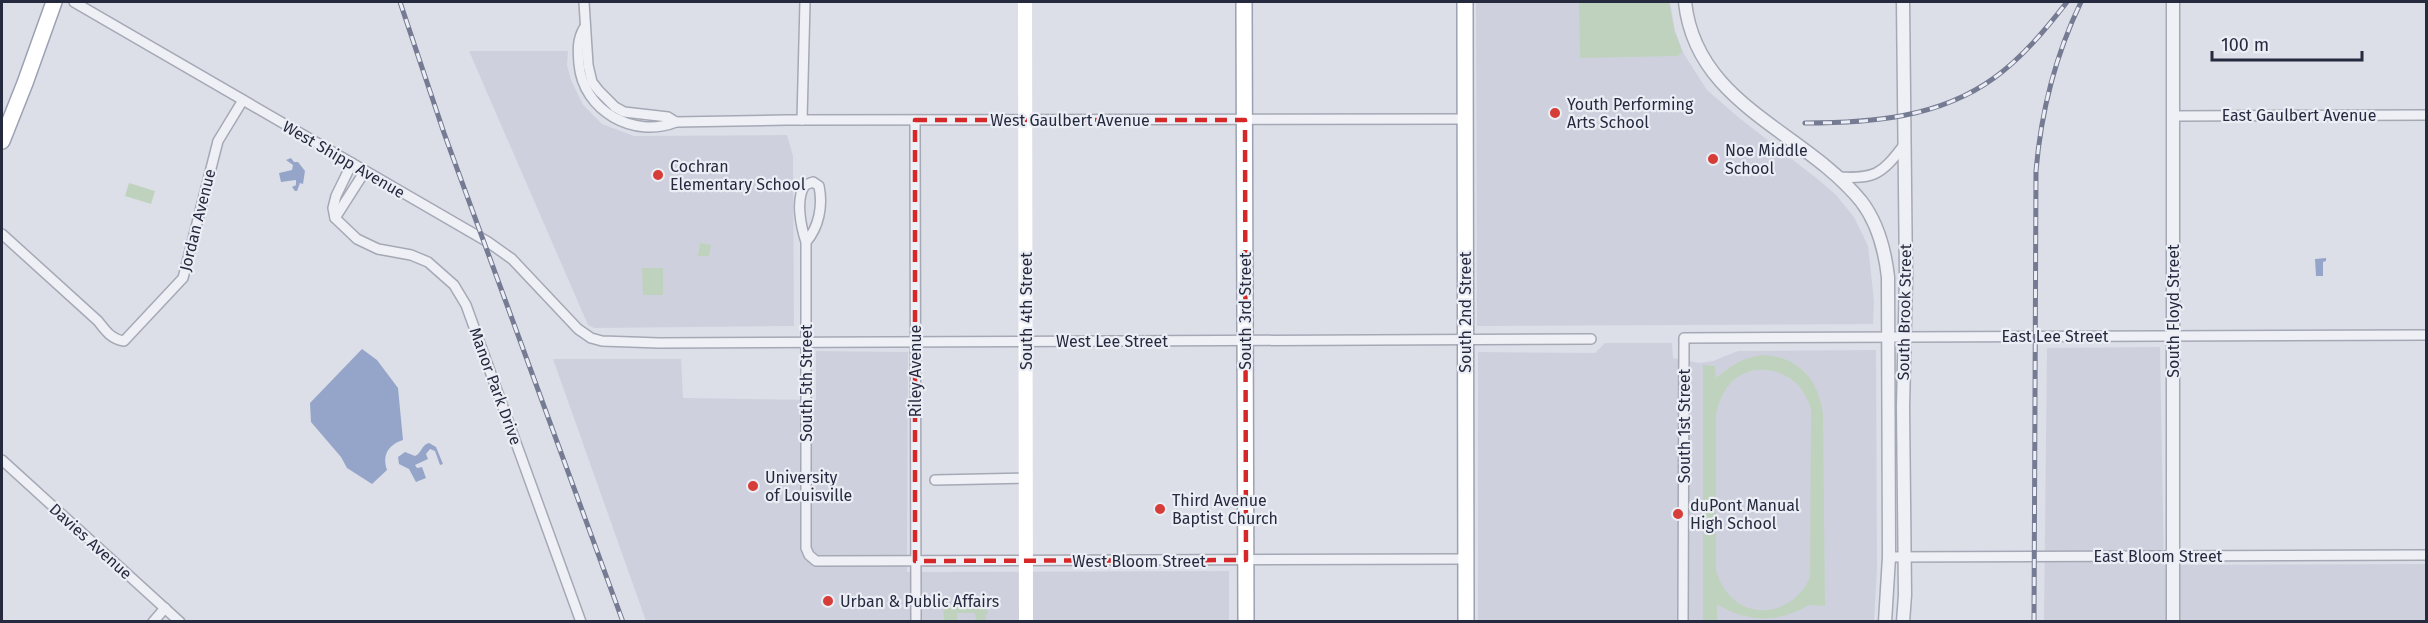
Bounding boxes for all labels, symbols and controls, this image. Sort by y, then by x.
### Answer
scale bar [2212,24,2362,62]
text: 100 m [2221,34,2269,56]
place label: Youth Performing Arts School [1567,95,1694,132]
marker: Youth Performing Arts School [1548,106,1562,120]
street label: East Gaulbert Avenue [2222,106,2376,125]
street label: West Gaulbert Avenue [990,111,1150,130]
street label: West Shipp Avenue [279,117,408,202]
place label: Noe Middle School [1725,141,1808,178]
marker: Noe Middle School [1706,152,1720,166]
place label: Cochran Elementary School [670,157,806,194]
street label: Jordan Avenue [176,167,219,273]
marker: Cochran Elementary School [651,168,665,182]
street label: South Brook Street [1894,243,1915,381]
street label: South Floyd Street [2164,244,2183,378]
street label: South 2nd Street [1456,251,1475,373]
street label: South 4th Street [1017,252,1036,370]
street label: South 3rd Street [1236,252,1255,370]
street label: South 5th Street [797,324,816,442]
street label: Manor Park Drive [465,325,526,447]
street label: Riley Avenue [906,325,925,417]
street label: East Lee Street [2001,327,2109,346]
street label: West Lee Street [1056,332,1168,351]
street label: South 1st Street [1675,368,1694,483]
place label: University of Louisville [765,468,852,505]
marker: University of Louisville [746,479,760,493]
place label: Third Avenue Baptist Church [1172,491,1278,528]
place label: duPont Manual High School [1690,496,1800,533]
street label: Davies Avenue [45,499,136,583]
marker: Third Avenue Baptist Church [1153,502,1167,516]
marker: duPont Manual High School [1671,507,1685,521]
street label: East Bloom Street [2094,547,2223,566]
street label: West Bloom Street [1072,552,1206,571]
place label: Urban & Public Affairs [840,592,999,611]
marker: Urban & Public Affairs [821,594,835,608]

